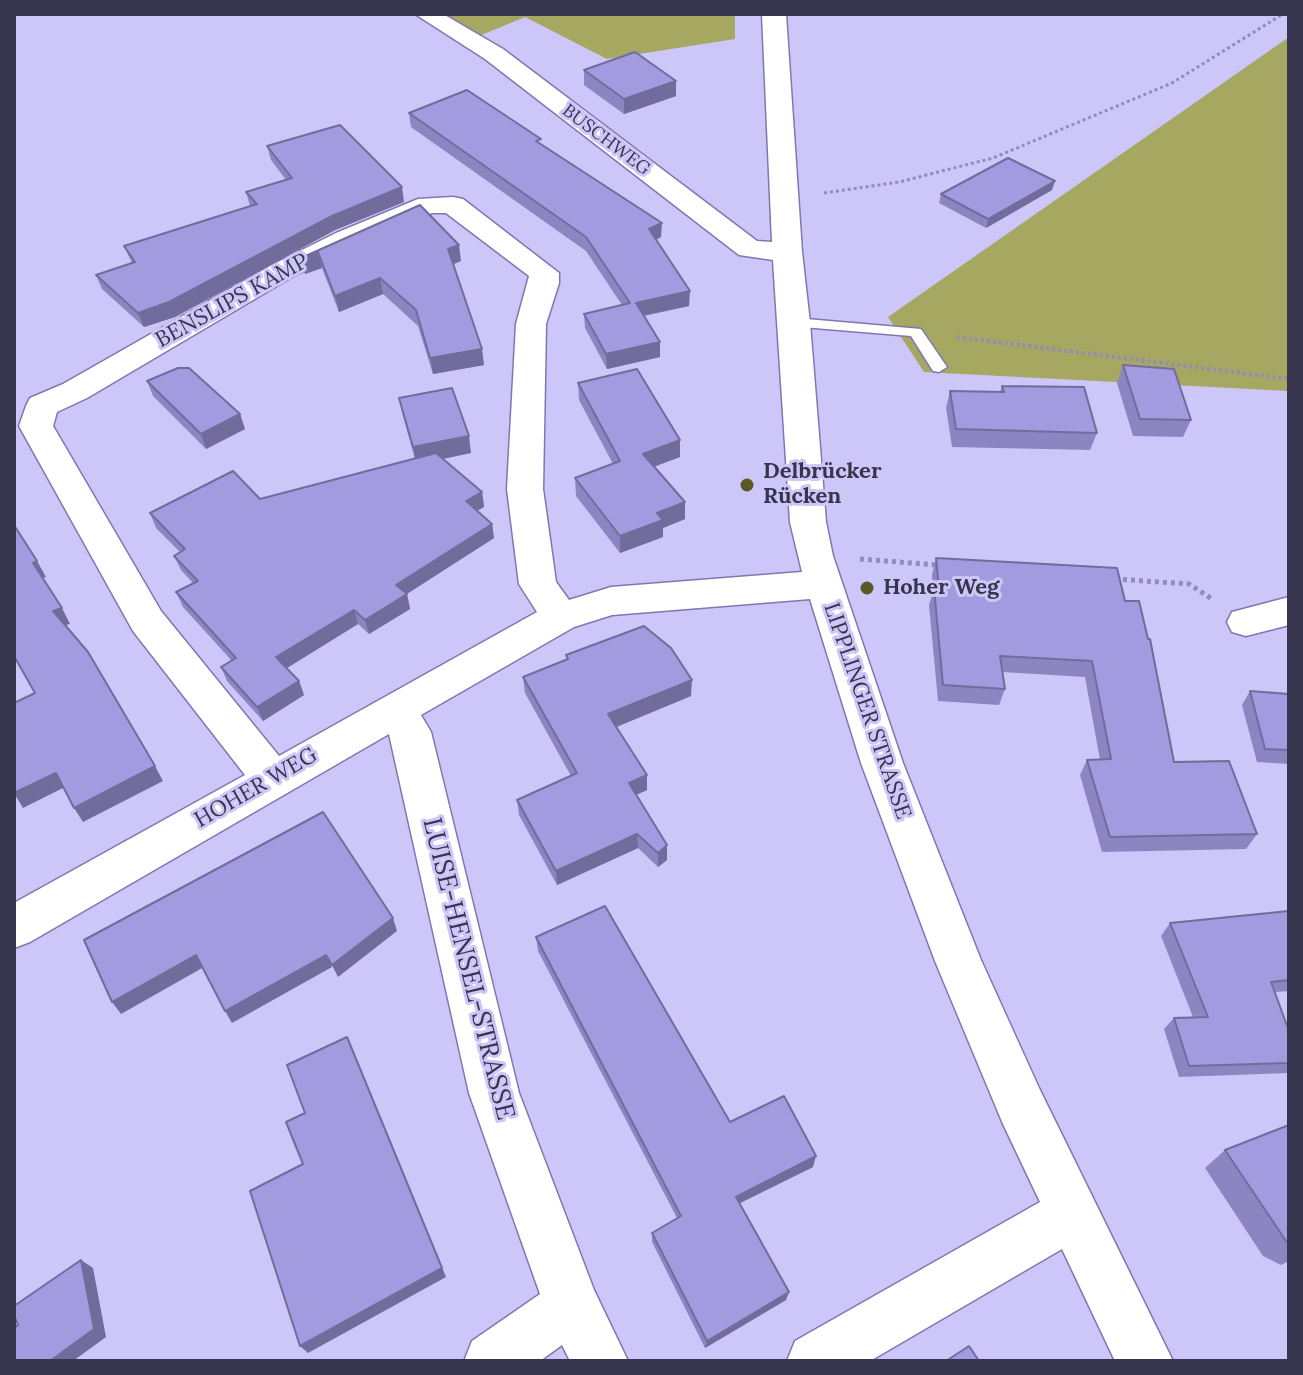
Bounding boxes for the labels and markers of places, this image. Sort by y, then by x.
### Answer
place label: Delbrücker Rücken [763,459,881,510]
marker: Delbrücker Rücken [738,476,756,494]
place label: Hoher Weg [883,575,999,601]
marker: Hoher Weg [858,579,876,597]

